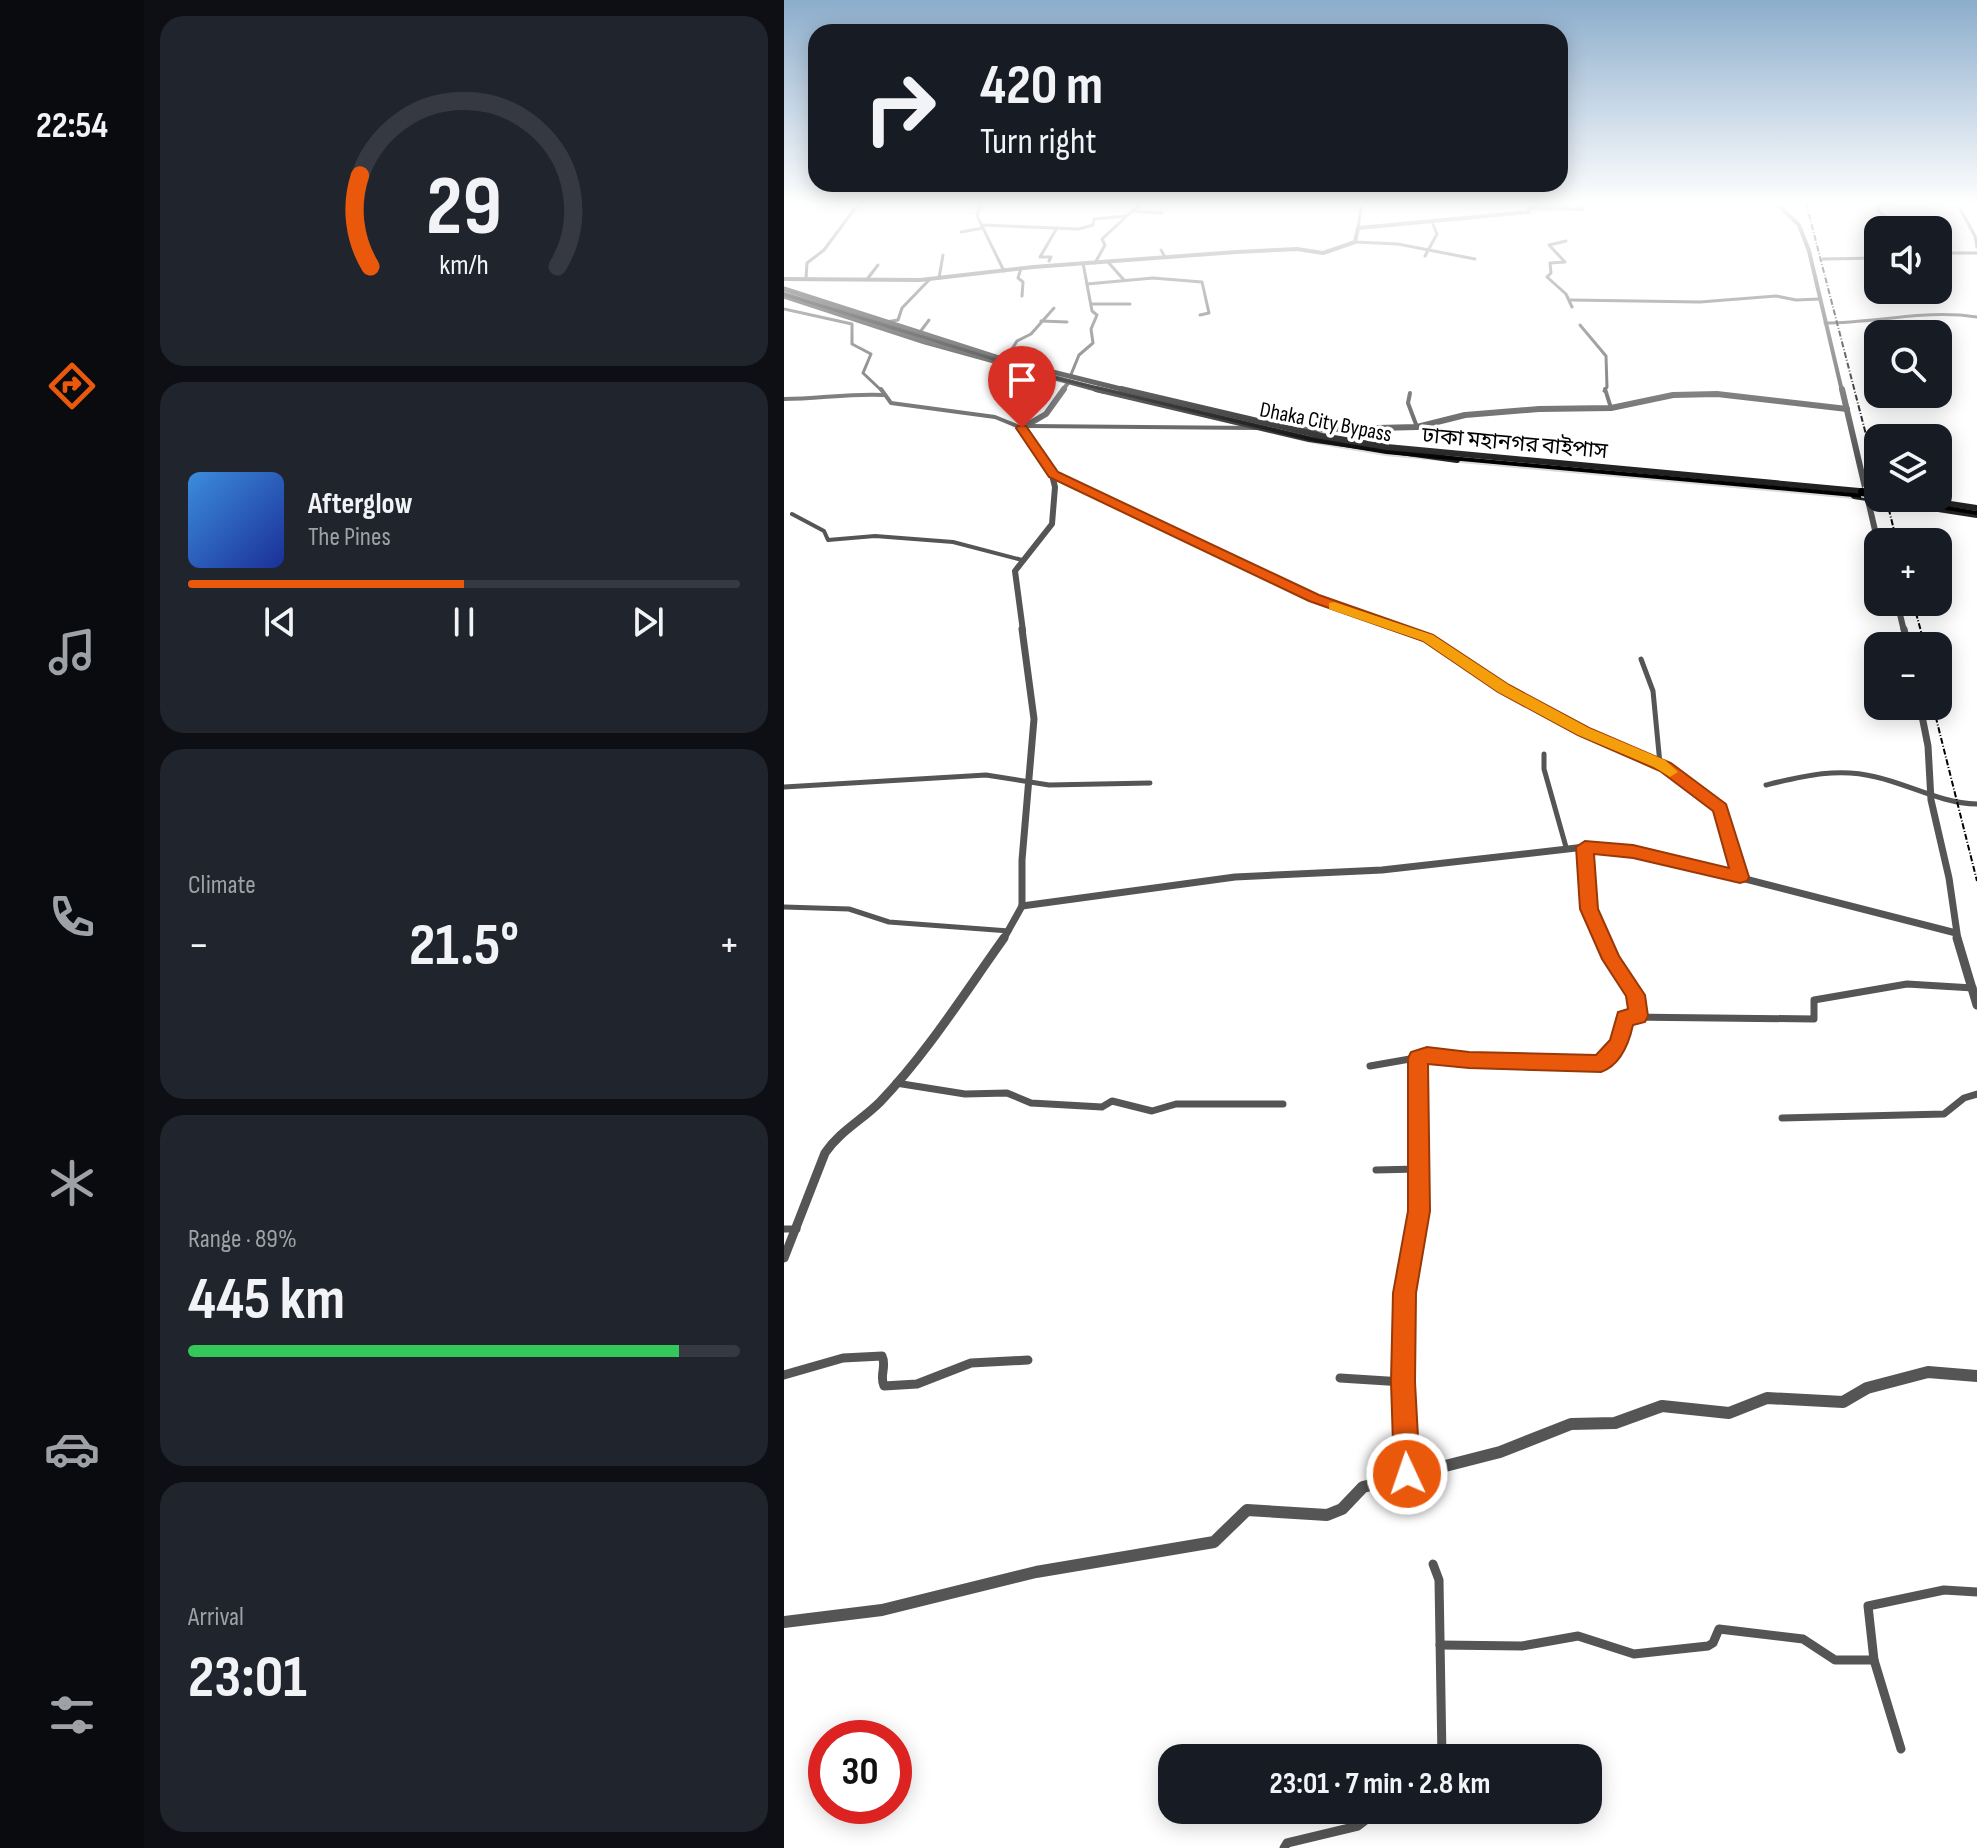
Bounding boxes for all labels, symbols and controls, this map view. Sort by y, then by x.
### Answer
text: 420 m [980,53,1103,120]
icon: right [848,56,952,160]
text: 22:54 [36,105,108,148]
text: Turn right [980,121,1097,164]
text: 29 [426,158,502,258]
map controls [1864,216,1952,720]
button: sound [1864,216,1952,304]
text: km/h [439,248,489,283]
button: search [1864,320,1952,408]
pin [988,346,1056,428]
icon: directions [44,358,100,414]
icon: arrive [1000,358,1044,402]
street label: Dhaka City Bypass [1257,396,1394,449]
street label: ঢাকা মহানগর বাইপাস [1420,422,1609,465]
button: layers [1864,424,1952,512]
text: Afterglow [308,486,413,522]
text: The Pines [308,522,391,553]
button: + [1864,528,1952,616]
icon: previous [258,600,302,644]
icon: pause [442,600,486,644]
icon: next [626,600,670,644]
icon: music [44,624,100,680]
button: − [1864,632,1952,720]
text: Climate [188,870,256,901]
icon: phone [44,889,100,945]
text: 21.5° [409,910,519,982]
text: − [188,919,210,972]
text: + [718,919,740,972]
icon: climate [44,1155,100,1211]
text: Range · 89% [188,1224,297,1255]
text: 445 km [188,1264,345,1336]
icon: car [44,1421,100,1477]
position arrow [1365,1432,1449,1516]
text: Arrival [188,1602,244,1633]
text: 23:01 [188,1642,307,1714]
icon: filters [44,1687,100,1743]
speed limit sign: 30 [808,1720,912,1824]
text: 23:01 · 7 min · 2.8 km [1270,1766,1490,1802]

